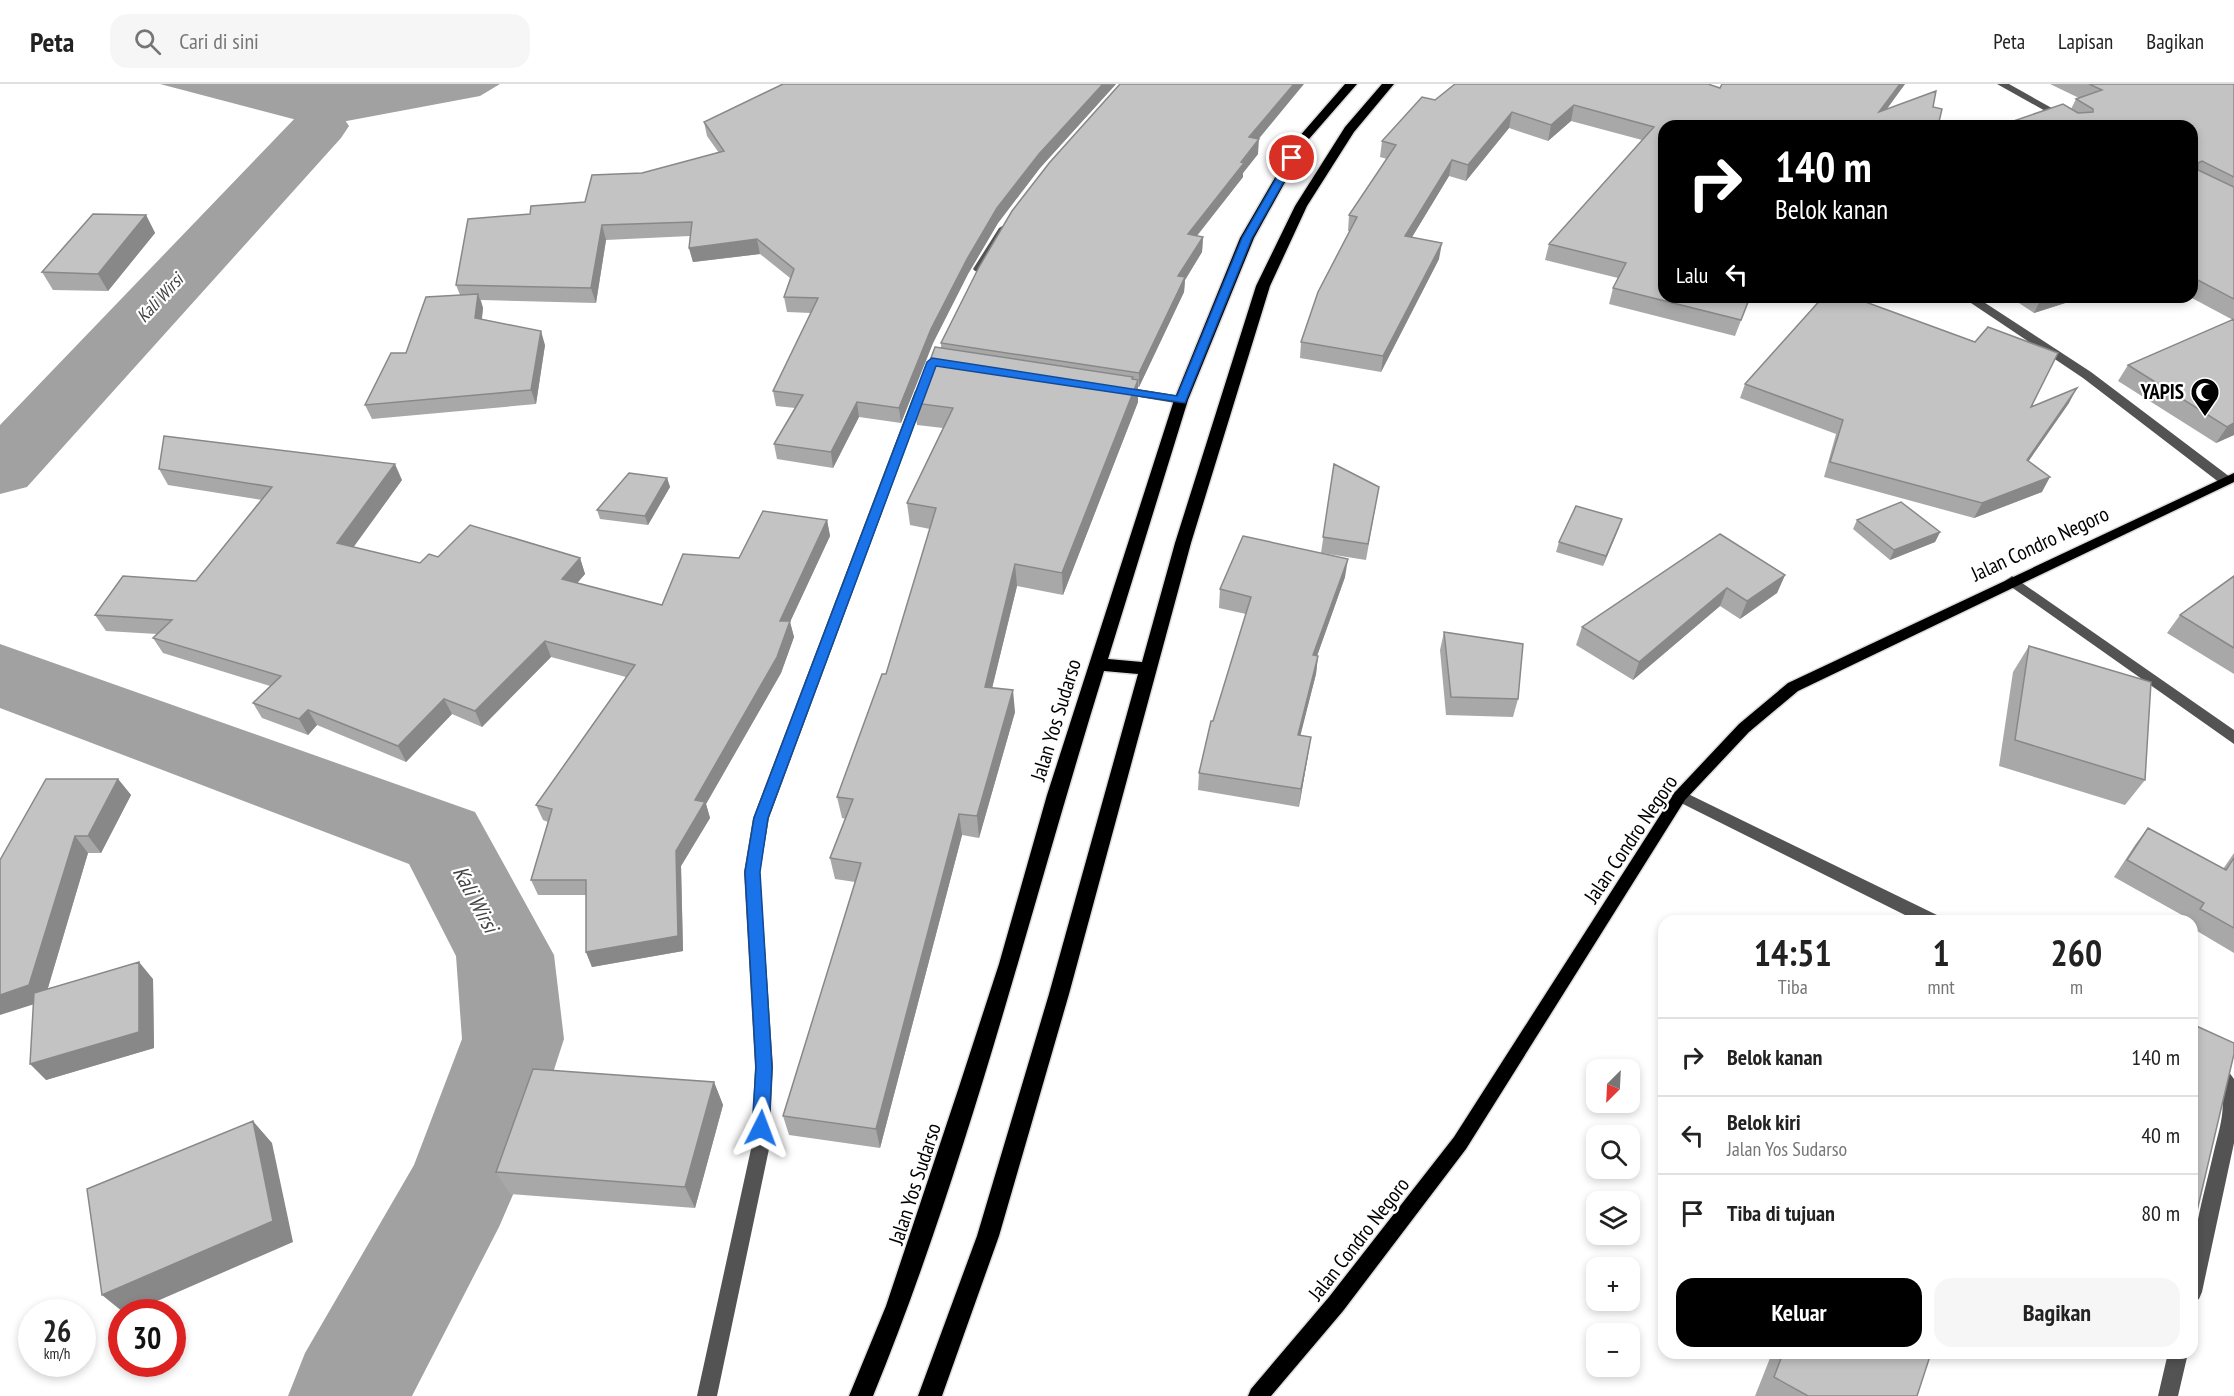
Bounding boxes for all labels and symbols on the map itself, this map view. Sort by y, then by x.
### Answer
pin [1266,132,1317,183]
water label: Kali Wirsi [131,267,189,327]
mosque icon: YAPIS [2189,376,2221,418]
place label: YAPIS [2139,378,2184,405]
street label: Jalan Condro Negoro [1966,500,2113,588]
street label: Jalan Yos Sudarso [1024,656,1087,785]
street label: Jalan Condro Negoro [1577,769,1683,909]
water label: Kali Wirsi [447,861,507,940]
north arrow [1586,1059,1640,1113]
position arrow [729,1096,793,1160]
street label: Jalan Yos Sudarso [882,1120,947,1249]
street label: Jalan Condro Negoro [1302,1172,1415,1306]
speed limit sign: 30 [108,1299,186,1377]

